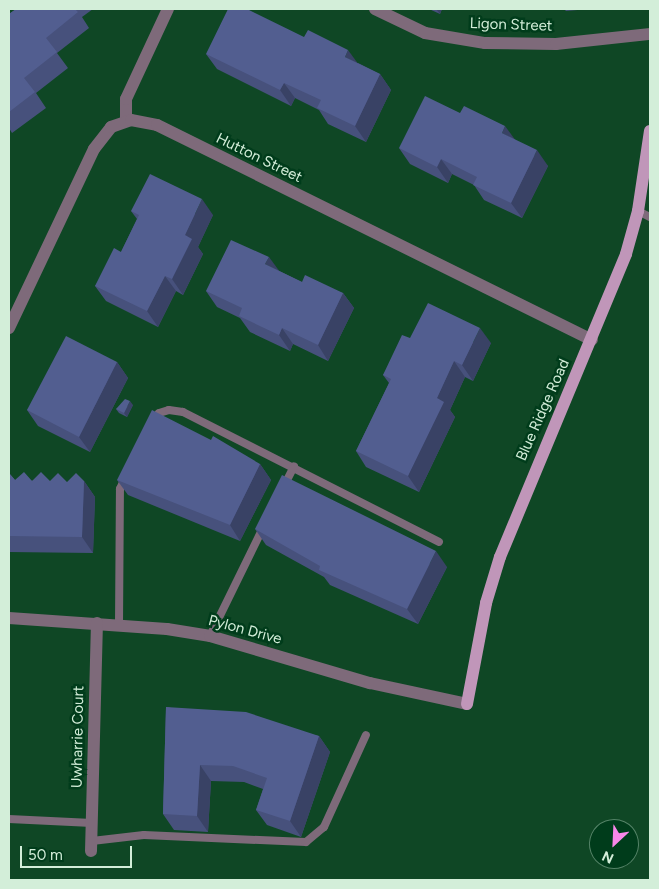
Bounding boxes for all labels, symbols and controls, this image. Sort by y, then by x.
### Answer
street label: Ligon Street [469,15,553,35]
street label: Hutton Street [213,129,305,187]
street label: Blue Ridge Road [512,356,574,464]
street label: Pylon Drive [206,612,284,648]
street label: Uwharrie Court [68,686,88,788]
north arrow [589,819,639,869]
scale bar [22,836,135,868]
text: 50 m [28,846,63,864]
text: N [599,847,616,867]

